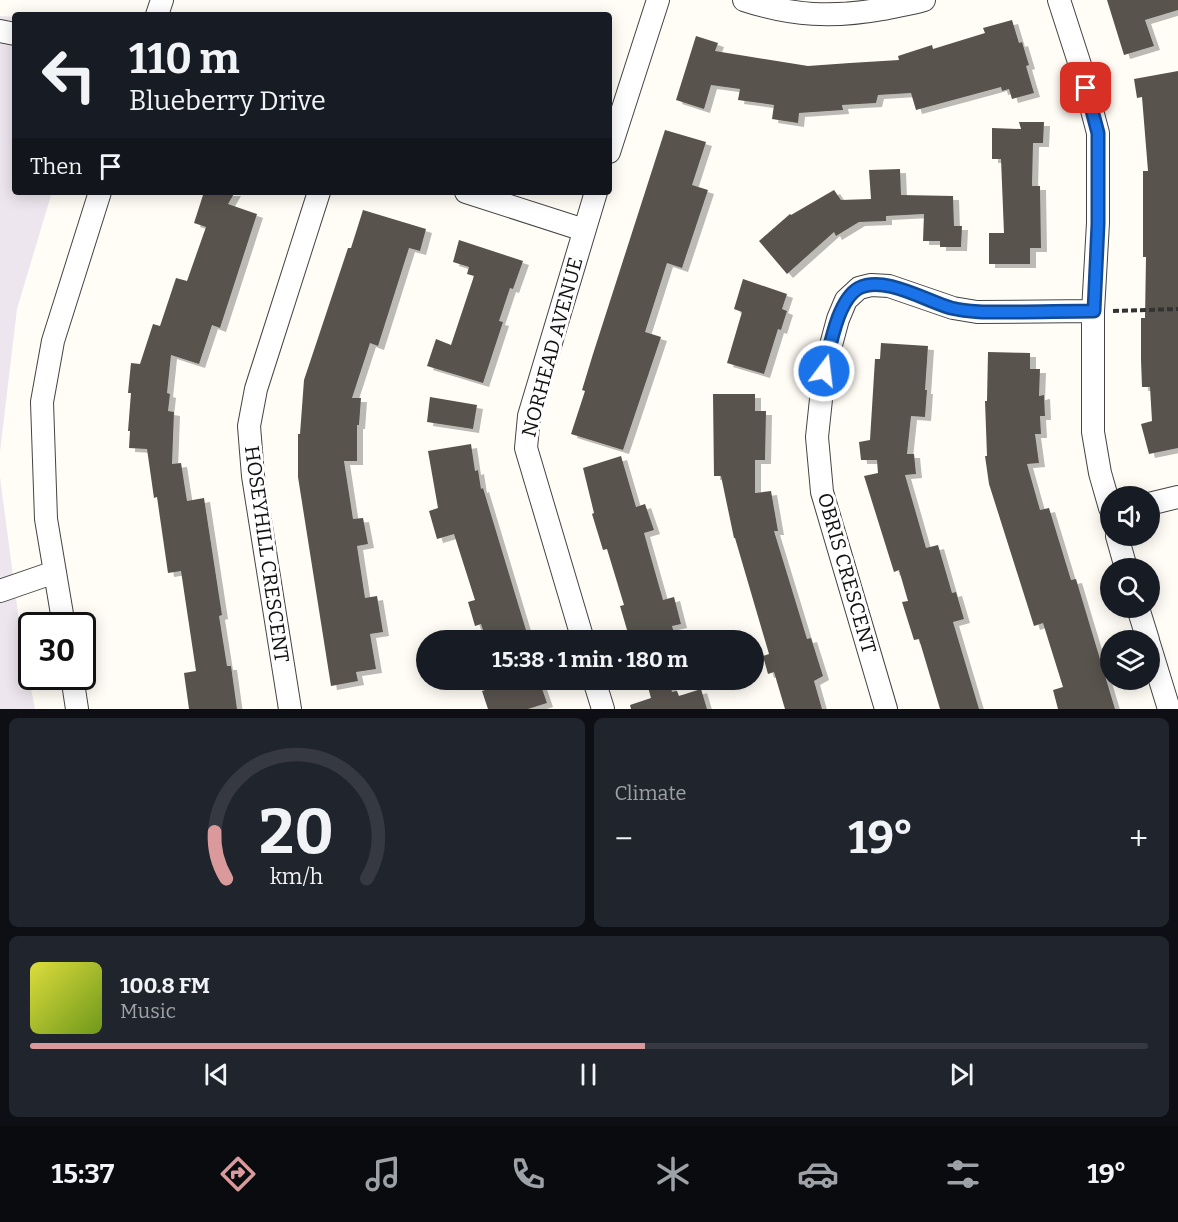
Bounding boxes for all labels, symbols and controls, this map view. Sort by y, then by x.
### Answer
text: 110 m [129,34,240,84]
icon: left [30,36,108,114]
pin [1060,62,1111,113]
icon: arrive [1069,71,1102,104]
text: Blueberry Drive [129,85,326,117]
icon: arrive [94,150,127,183]
text: Then [30,153,82,180]
street label: NORHEAD AVENUE [516,255,588,439]
position arrow [792,339,856,403]
street label: HOSEYHILL CRESCENT [240,444,294,664]
map controls [1100,486,1160,690]
button: sound [1100,486,1160,546]
street label: OBRIS CRESCENT [813,490,881,656]
button: search [1100,558,1160,618]
speed limit sign: 30 [18,612,96,690]
button: layers [1100,630,1160,690]
text: 15:38 · 1 min · 180 m [492,646,688,673]
text: Climate [615,781,686,805]
text: 20 [259,795,334,870]
text: 19° [848,811,914,865]
text: − [615,819,633,859]
text: + [1129,819,1148,859]
text: km/h [270,865,323,891]
text: 100.8 FM [120,972,210,999]
text: Music [120,999,176,1023]
icon: previous [200,1058,233,1091]
icon: pause [572,1058,605,1091]
icon: next [945,1058,978,1091]
icon: directions [217,1153,259,1195]
icon: music [362,1153,404,1195]
icon: phone [507,1153,549,1195]
icon: climate [652,1153,694,1195]
icon: car [797,1153,839,1195]
icon: filters [942,1153,984,1195]
text: 15:37 [51,1158,114,1190]
text: 19° [1087,1158,1127,1190]

